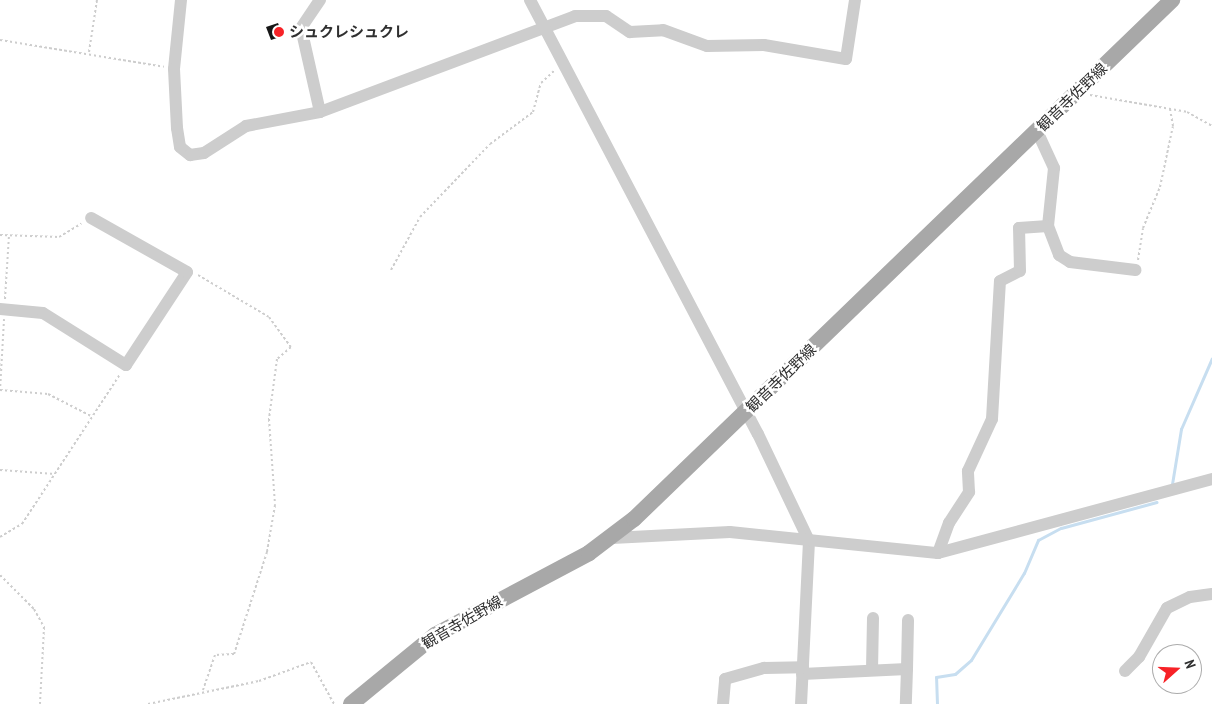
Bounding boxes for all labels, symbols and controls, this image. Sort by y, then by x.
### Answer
place label: シュクレシュクレ [289,23,409,41]
marker: シュクレシュクレ [273,26,285,38]
street label: 観音寺佐野線 [1033,59,1111,135]
street label: 観音寺佐野線 [742,340,820,416]
street label: 観音寺佐野線 [419,592,505,652]
north arrow [1152,644,1202,694]
text: N [1180,658,1200,671]

